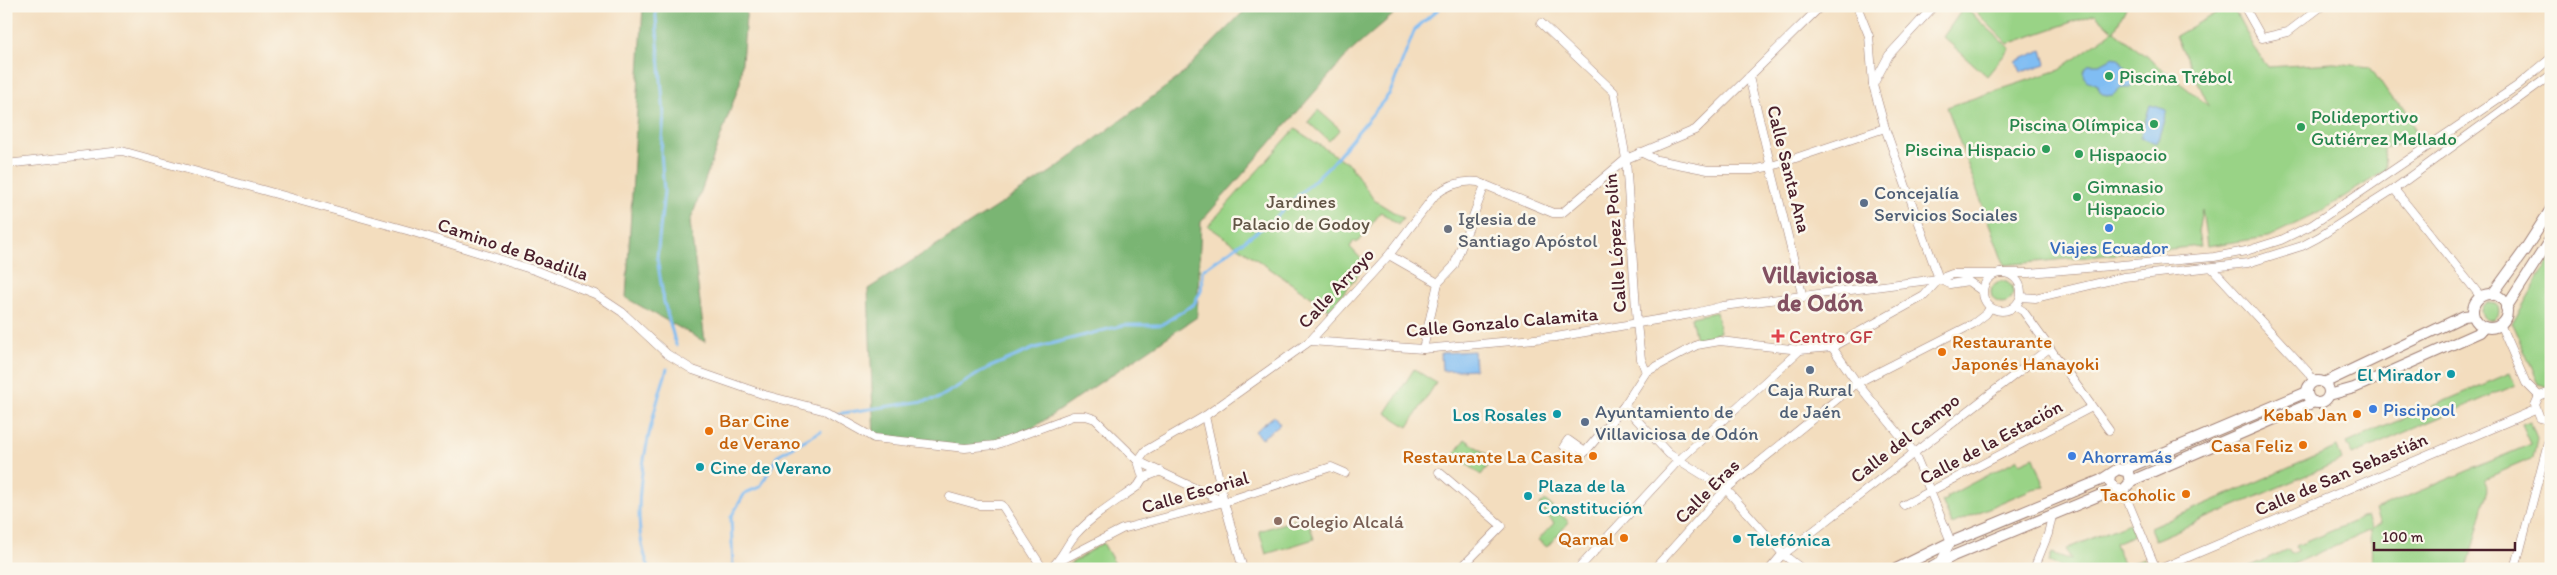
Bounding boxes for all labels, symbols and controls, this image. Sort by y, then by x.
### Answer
place label: Piscina Trébol [2119,65,2233,88]
marker: Piscina Trébol [2103,70,2115,82]
street label: Calle Santa Ana [1762,103,1816,235]
place label: Polideportivo Gutiérrez Mellado [2311,105,2457,150]
place label: Piscina Olímpica [2009,113,2144,136]
marker: Piscina Olímpica [2148,118,2160,130]
marker: Polideportivo Gutiérrez Mellado [2295,121,2307,133]
place label: Piscina Hispacio [1905,138,2036,161]
marker: Piscina Hispacio [2040,143,2052,155]
place label: Hispaocio [2089,143,2167,166]
marker: Hispaocio [2073,148,2085,160]
street label: Calle López Polín [1599,172,1631,313]
place label: Gimnasio Hispaocio [2087,175,2165,220]
place label: Concejalía Servicios Sociales [1874,181,2018,226]
park label: Jardines Palacio de Godoy [1232,190,1370,235]
marker: Gimnasio Hispaocio [2071,191,2083,203]
marker: Concejalía Servicios Sociales [1858,197,1870,209]
place label: Iglesia de Santiago Apóstol [1458,207,1598,252]
street label: Camino de Boadilla [435,212,591,286]
marker: Viajes Ecuador [2103,222,2115,234]
marker: Iglesia de Santiago Apóstol [1442,223,1454,235]
place label: Viajes Ecuador [2050,236,2169,259]
street label: Calle Arroyo [1293,243,1379,333]
district label: Villaviciosa de Odón [1762,260,1878,317]
street label: Calle Gonzalo Calamita [1405,302,1599,342]
place label: Centro GF [1789,325,1873,348]
marker: Centro GF [1771,329,1785,343]
place label: Restaurante Japonés Hanayoki [1952,330,2099,375]
marker: Restaurante Japonés Hanayoki [1936,346,1948,358]
place label: El Mirador [2357,363,2441,386]
marker: Caja Rural de Jaén [1804,364,1816,376]
marker: El Mirador [2445,368,2457,380]
place label: Caja Rural de Jaén [1767,378,1853,423]
street label: Calle del Campo [1846,388,1964,488]
street label: Calle de la Estación [1916,395,2066,489]
place label: Piscipool [2383,398,2456,421]
place label: Ayuntamiento de Villaviciosa de Odón [1595,400,1758,445]
place label: Los Rosales [1452,403,1547,426]
place label: Kebab Jan [2263,403,2347,426]
marker: Piscipool [2367,403,2379,415]
marker: Los Rosales [1551,408,1563,420]
marker: Kebab Jan [2351,408,2363,420]
place label: Bar Cine de Verano [719,409,800,454]
marker: Ayuntamiento de Villaviciosa de Odón [1579,416,1591,428]
marker: Bar Cine de Verano [703,425,715,437]
street label: Calle de San Sebastián [2251,427,2431,521]
place label: Casa Feliz [2211,434,2293,457]
marker: Casa Feliz [2297,439,2309,451]
place label: Restaurante La Casita [1402,445,1583,468]
place label: Ahorramás [2082,445,2173,468]
marker: Restaurante La Casita [1587,450,1599,462]
marker: Ahorramás [2066,450,2078,462]
street label: Calle Eras [1670,454,1744,528]
place label: Cine de Verano [710,456,831,479]
marker: Cine de Verano [694,461,706,473]
street label: Calle Escorial [1139,466,1252,518]
place label: Plaza de la Constitución [1538,474,1643,519]
place label: Tacoholic [2100,483,2176,506]
marker: Tacoholic [2180,488,2192,500]
marker: Plaza de la Constitución [1522,490,1534,502]
place label: Colegio Alcalá [1288,510,1404,533]
marker: Colegio Alcalá [1272,515,1284,527]
scale bar [2374,520,2516,552]
place label: Qarnal [1558,527,1615,550]
place label: Telefónica [1747,528,1831,551]
text: 100 m [2382,528,2424,546]
marker: Qarnal [1618,532,1630,544]
marker: Telefónica [1731,533,1743,545]

